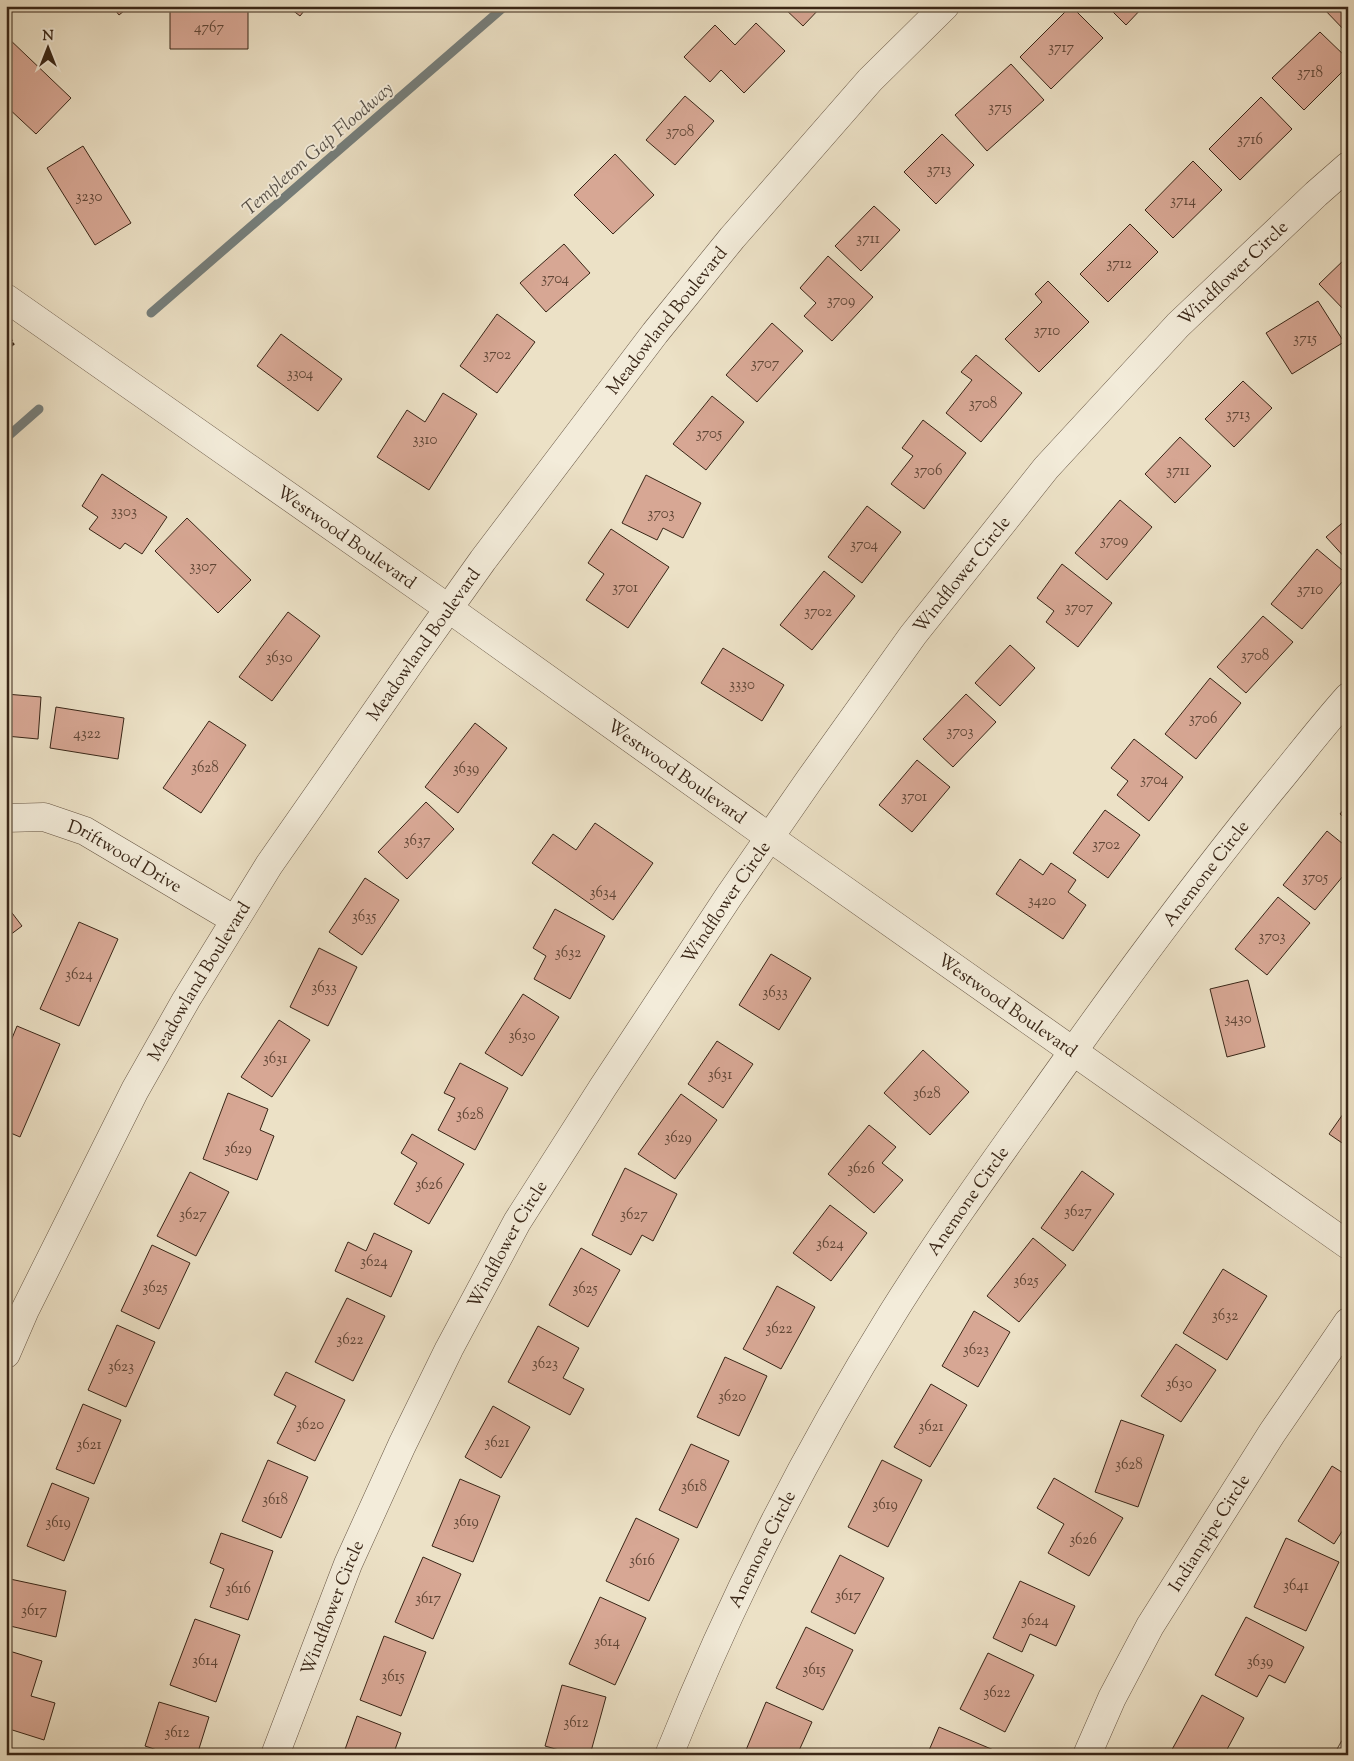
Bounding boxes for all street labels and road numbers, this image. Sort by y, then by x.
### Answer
street label: Windflower Circle [1173,216,1295,333]
street label: Meadowland Boulevard [601,242,735,401]
street label: Westwood Boulevard [270,480,421,597]
street label: Windflower Circle [908,511,1018,640]
street label: Meadowland Boulevard [362,564,488,727]
street label: Westwood Boulevard [601,714,751,832]
street label: Driftwood Drive [63,815,186,901]
street label: Anemone Circle [1158,816,1257,933]
street label: Windflower Circle [677,837,778,970]
street label: Meadowland Boulevard [143,897,258,1067]
street label: Westwood Boulevard [931,948,1082,1065]
street label: Anemone Circle [922,1142,1016,1262]
street label: Windflower Circle [462,1176,555,1313]
street label: Indianpipe Circle [1164,1470,1258,1598]
street label: Anemone Circle [723,1487,804,1613]
street label: Windflower Circle [296,1537,372,1680]

